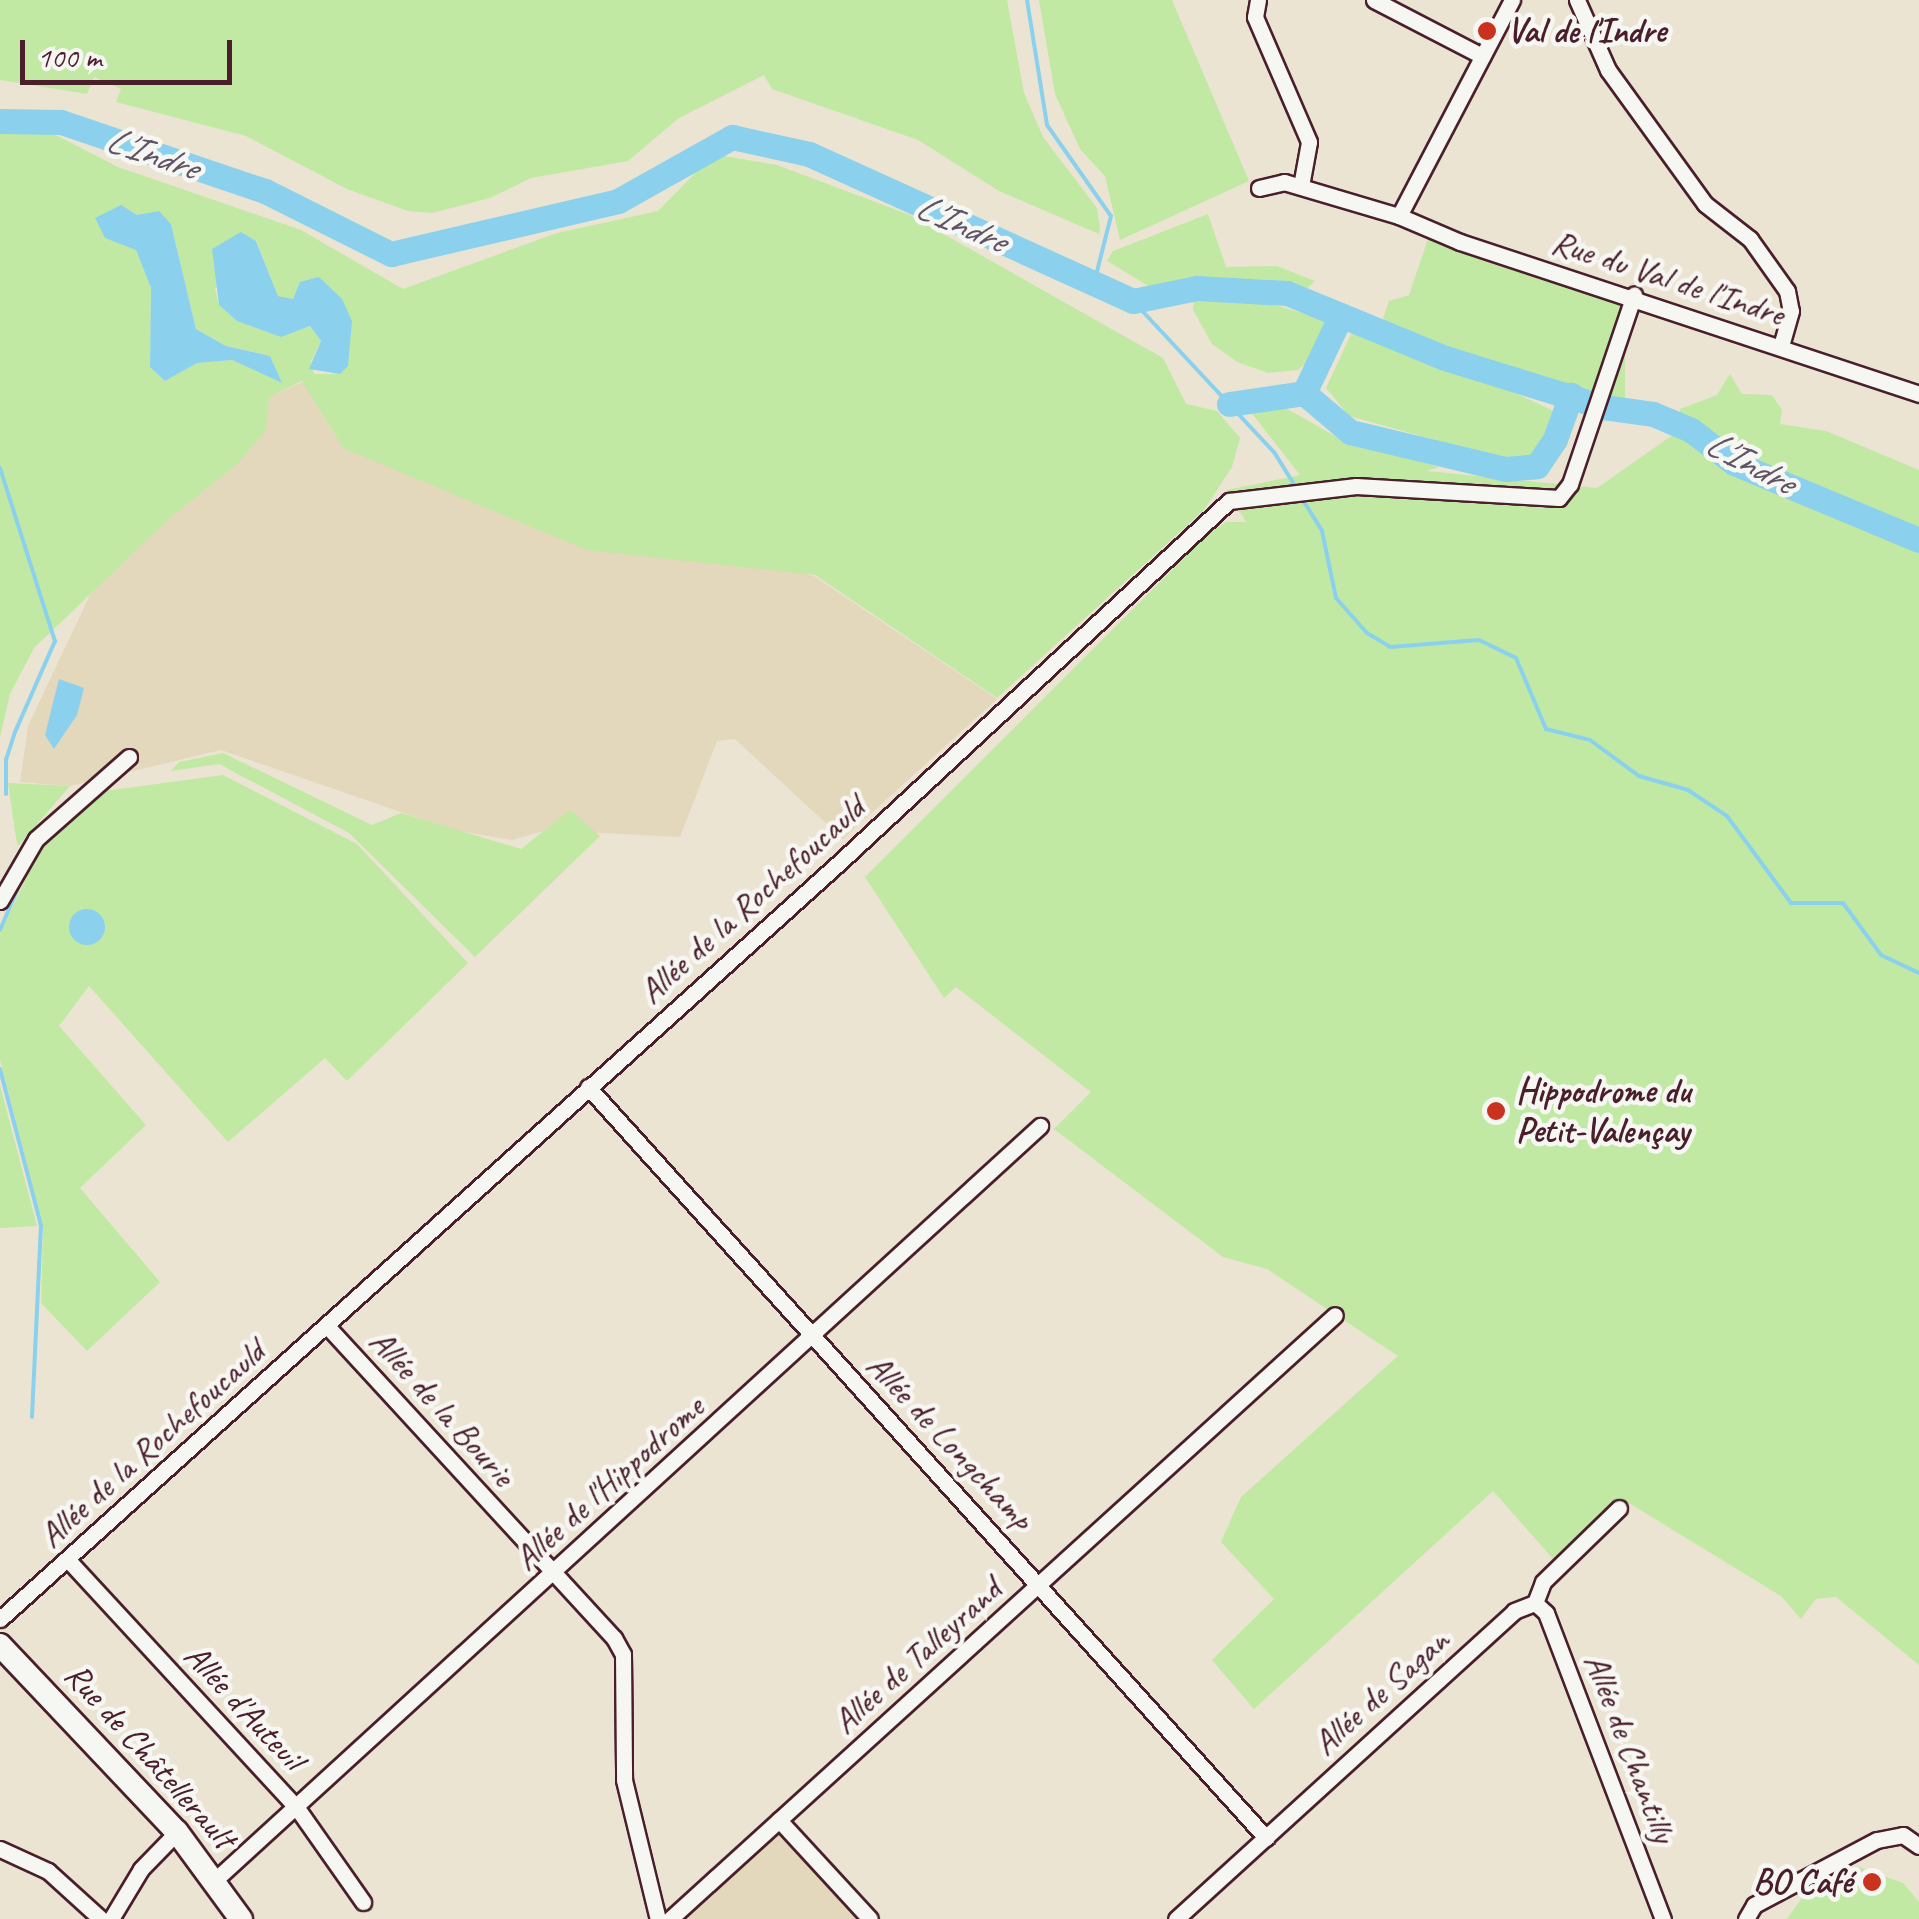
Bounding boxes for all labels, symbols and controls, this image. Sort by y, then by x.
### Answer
place label: Val de l'Indre [1507,10,1666,52]
scale bar [25,20,238,82]
marker: Val de l'Indre [1476,20,1498,42]
text: 100 m [37,38,102,76]
water label: L'Indre [100,116,204,190]
water label: L'Indre [909,183,1013,263]
street label: Rue du Val de l'Indre [1547,221,1789,335]
water label: L'Indre [1698,420,1802,504]
street label: Allée de la Rochefoucauld [631,788,873,1012]
place label: Hippodrome du Petit-Valençay [1516,1070,1690,1152]
marker: Hippodrome du Petit-Valençay [1485,1100,1507,1122]
street label: Allée de la Bourie [360,1320,524,1496]
street label: Allée de la Rochefoucauld [31,1332,273,1556]
street label: Allée de Longchamp [857,1344,1043,1540]
street label: Allée de l'Hippodrome [505,1387,713,1579]
street label: Allée de Talleyrand [823,1569,1011,1743]
street label: Allée de Sagan [1304,1620,1458,1764]
street label: Allée d'Auteuil [175,1635,313,1779]
street label: Allée de Chantilly [1575,1647,1685,1849]
street label: Rue de Châtellerault [56,1654,244,1858]
place label: BO Café [1753,1861,1852,1903]
marker: BO Café [1861,1871,1883,1893]

